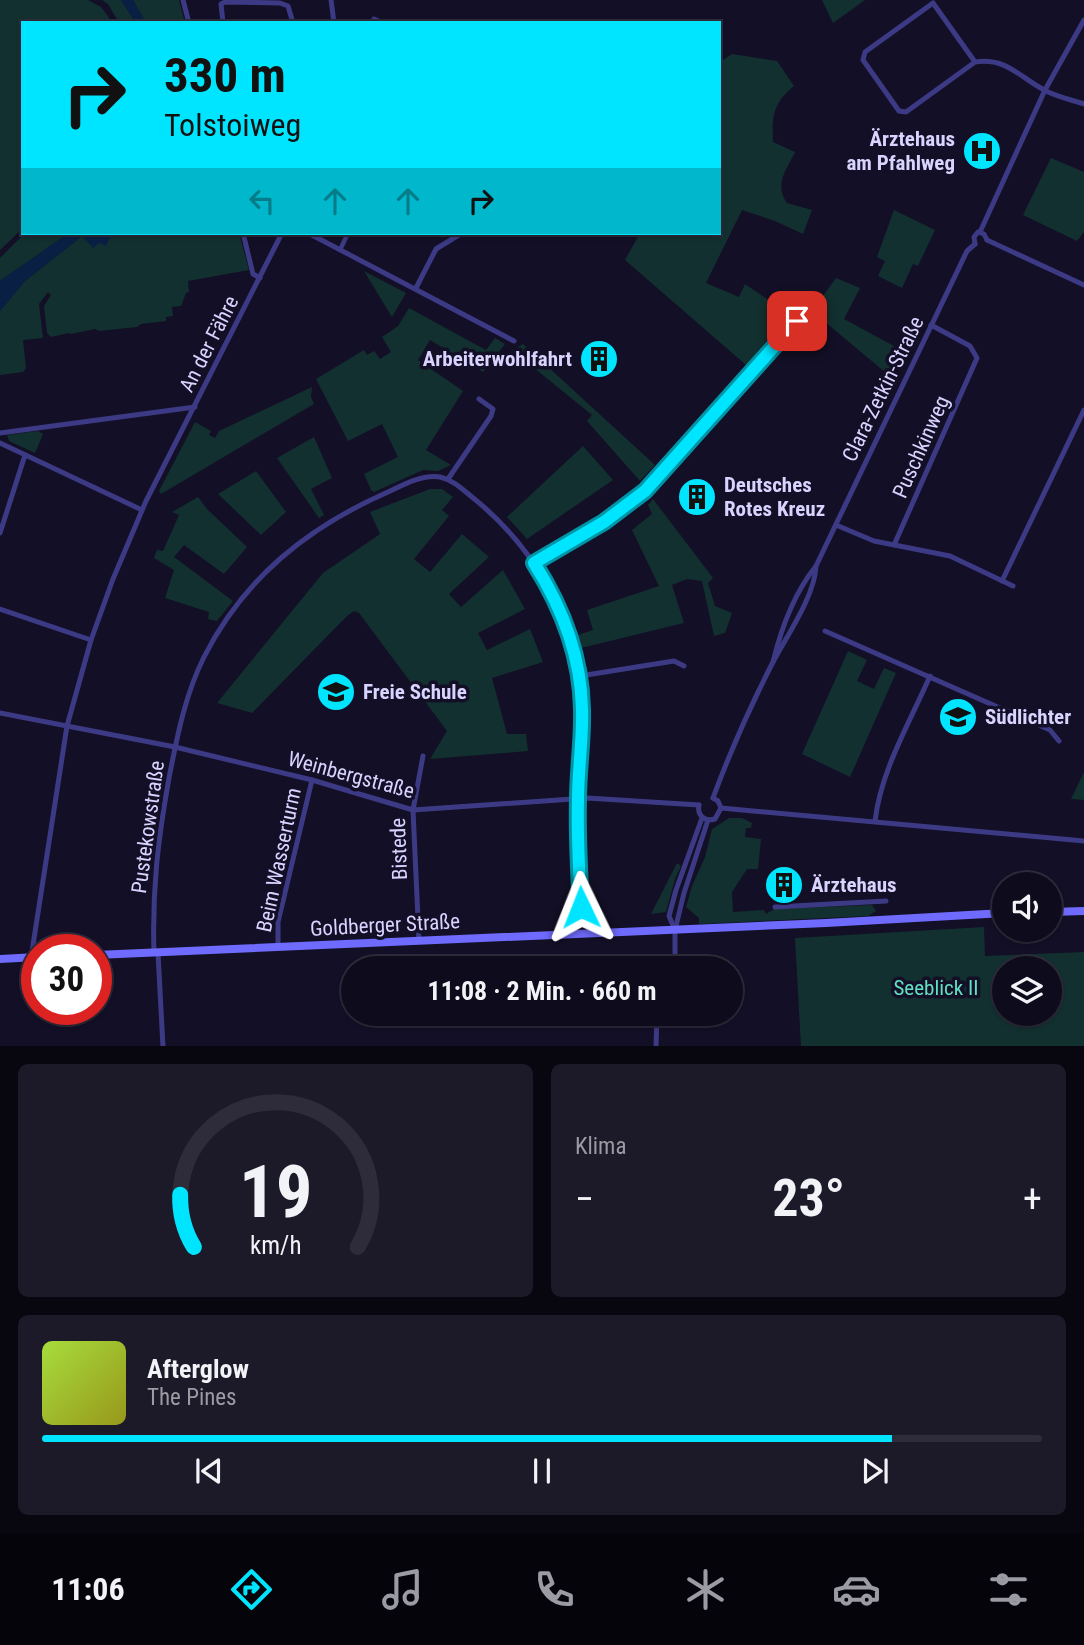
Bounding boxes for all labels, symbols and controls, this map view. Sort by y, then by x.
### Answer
text: 330 m [164,47,286,104]
icon: right [49,49,140,140]
text: Tolstoiweg [164,106,301,144]
place label: Ärztehaus am Pfahlweg [846,127,955,175]
hospital icon: Ärztehaus am Pfahlweg [961,130,1003,172]
icon: left [243,182,281,220]
icon: ahead [316,182,354,220]
icon: ahead [389,182,427,220]
icon: right [462,182,500,220]
pin [767,291,827,351]
street label: An der Fähre [175,292,243,396]
icon: arrive [778,302,816,340]
street label: Clara-Zetkin-Straße [837,312,929,465]
building icon: Arbeiterwohlfahrt [578,338,620,380]
place label: Arbeiterwohlfahrt [423,347,572,371]
street label: Puschkinweg [888,392,954,502]
place label: Deutsches Rotes Kreuz [724,473,825,521]
building icon: Deutsches Rotes Kreuz [676,476,718,518]
school or university icon: Freie Schule [315,671,357,713]
place label: Freie Schule [363,680,467,704]
school or university icon: Südlichter [937,696,979,738]
place label: Südlichter [985,705,1071,729]
street label: Weinbergstraße [285,747,417,803]
street label: Pustekowstraße [127,759,169,895]
street label: Beim Wasserturm [252,786,306,934]
street label: Bistede [386,817,412,880]
building icon: Ärztehaus [763,864,805,906]
position arrow [544,870,618,944]
map controls [992,872,1062,1026]
button: sound [992,872,1062,942]
place label: Ärztehaus [811,873,897,897]
street label: Goldberger Straße [309,909,461,941]
speed limit sign: 30 [21,934,112,1025]
button: layers [992,956,1062,1026]
text: 11:08 · 2 Min. · 660 m [428,976,656,1006]
park label: Seeblick II [893,976,979,1000]
text: Klima [575,1133,626,1160]
text: 19 [239,1149,312,1235]
text: 23° [772,1168,845,1229]
text: − [575,1177,594,1221]
text: + [1023,1177,1042,1221]
text: km/h [250,1230,301,1259]
text: Afterglow [147,1354,249,1384]
text: The Pines [147,1384,237,1411]
icon: previous [190,1452,228,1490]
icon: pause [523,1452,561,1490]
icon: next [856,1452,894,1490]
icon: directions [227,1565,276,1614]
icon: music [378,1565,427,1614]
icon: phone [530,1565,579,1614]
icon: climate [681,1565,730,1614]
icon: car [832,1565,881,1614]
icon: filters [984,1565,1033,1614]
text: 11:06 [51,1570,125,1608]

